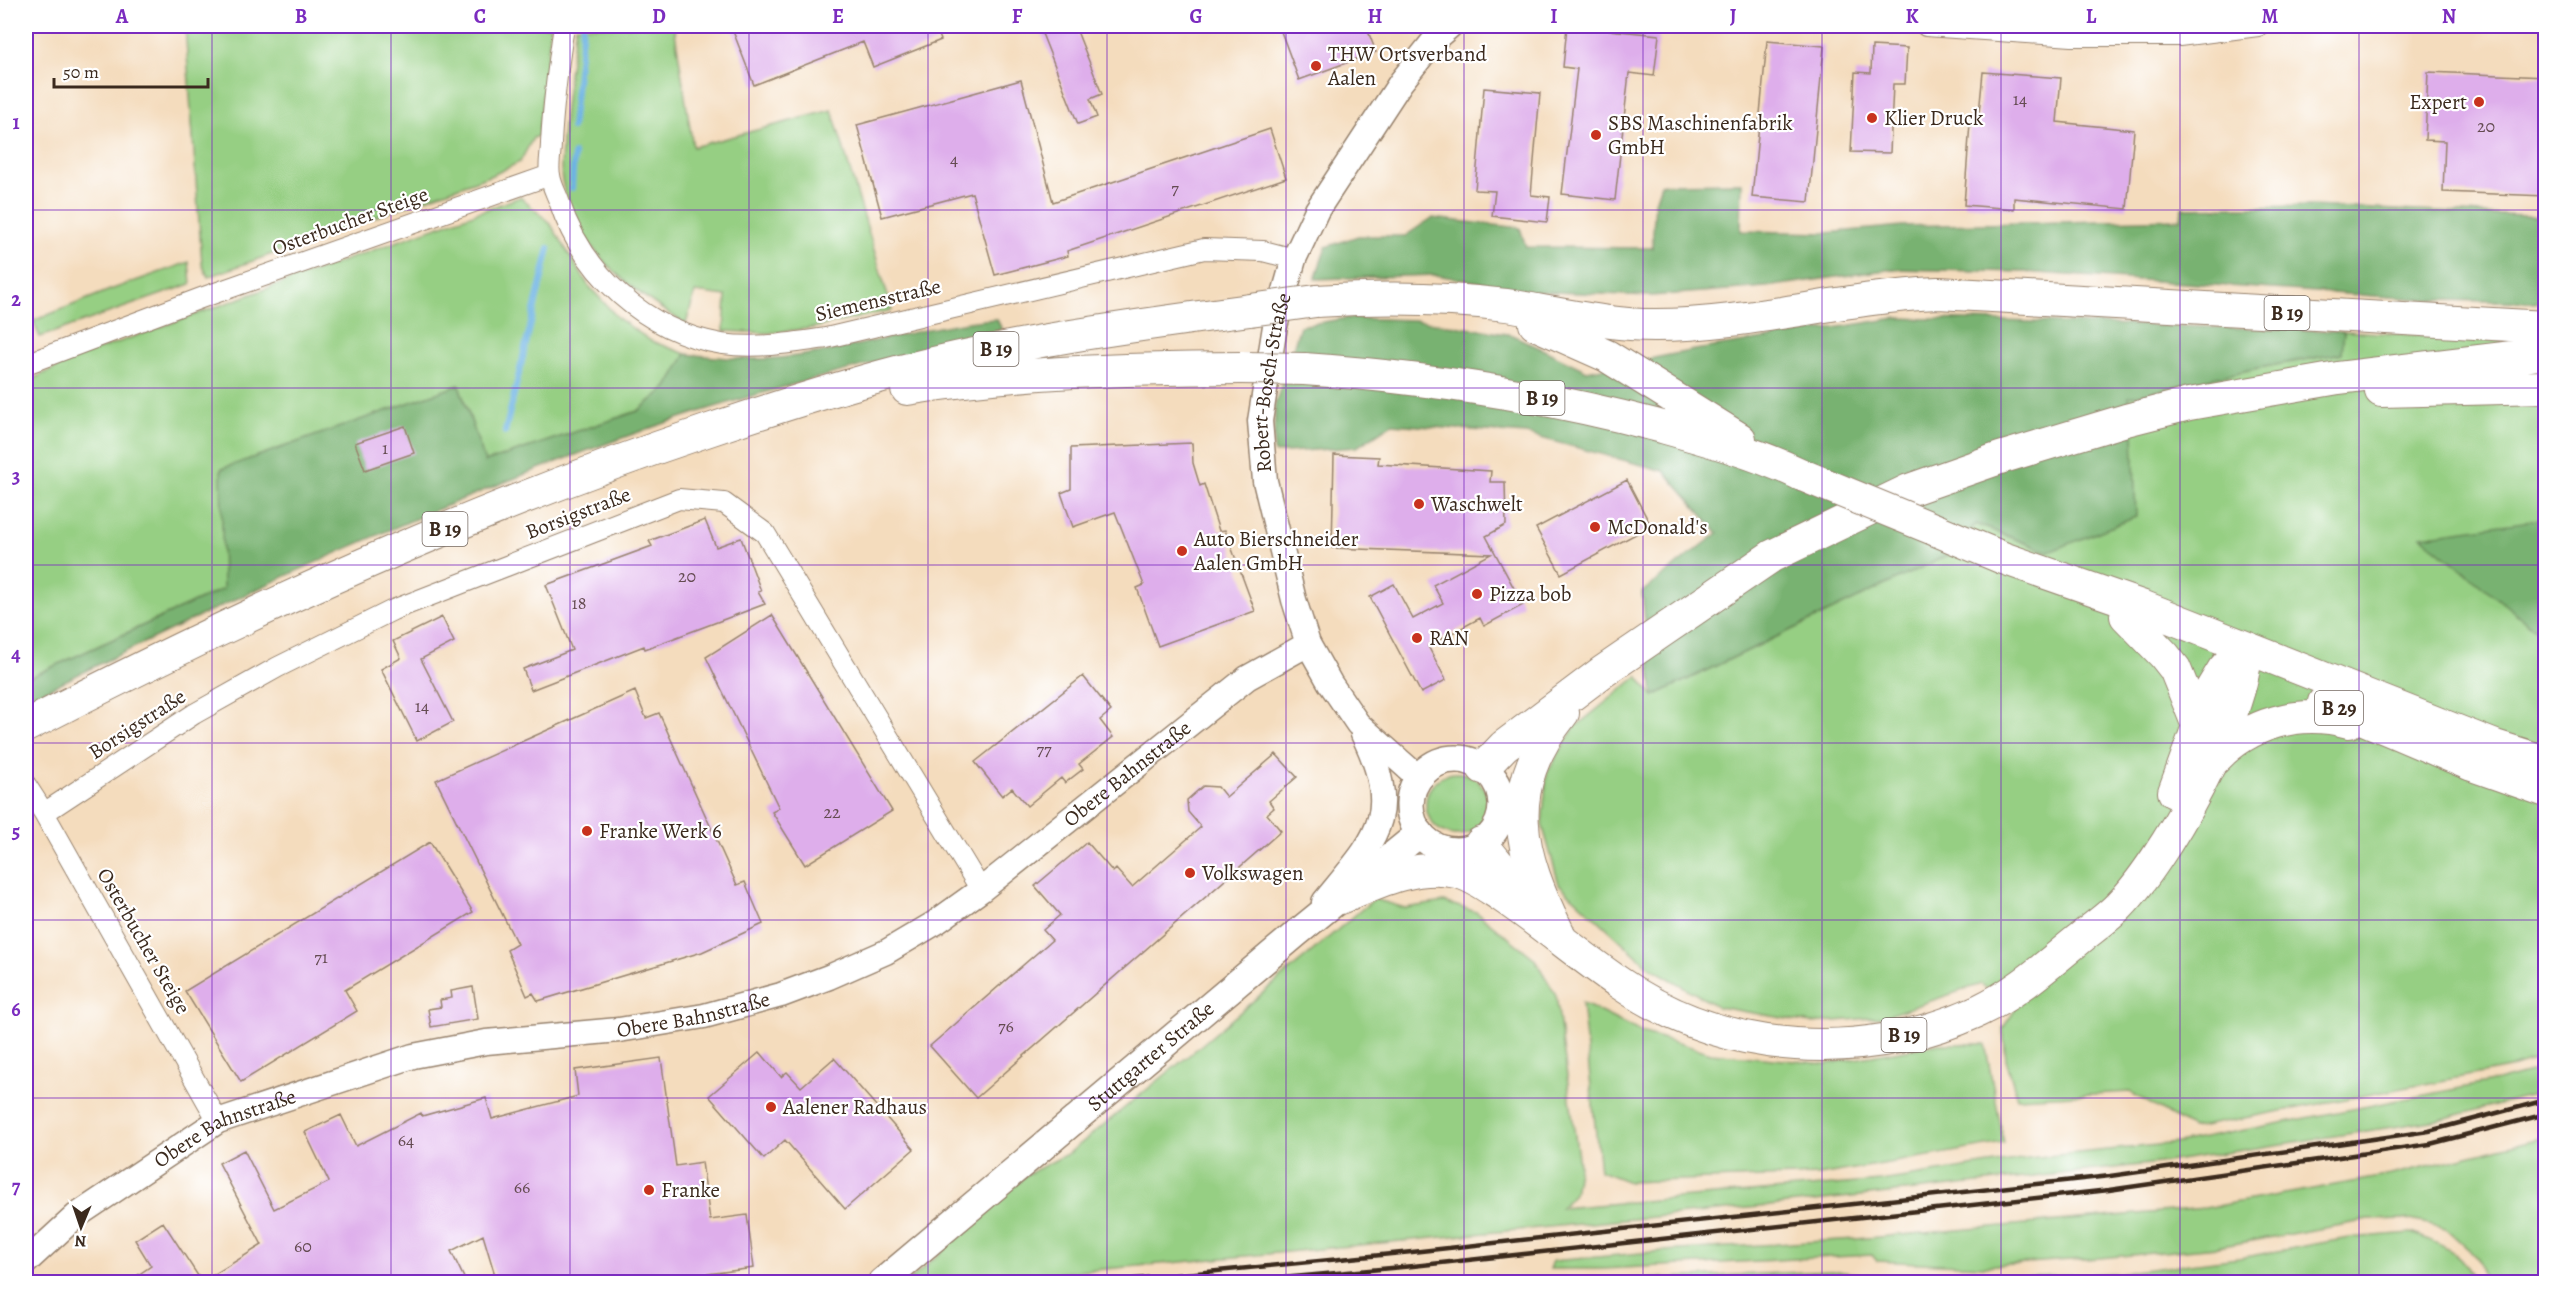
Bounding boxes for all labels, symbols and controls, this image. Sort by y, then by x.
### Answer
text: A [115,3,129,30]
text: B [295,3,307,30]
text: C [474,3,486,30]
text: D [652,3,666,30]
text: E [832,3,844,30]
text: F [1012,3,1023,30]
text: G [1189,3,1203,30]
text: H [1368,3,1383,30]
text: I [1550,3,1558,30]
text: J [1730,3,1737,30]
text: K [1905,3,1919,30]
text: L [2086,3,2097,30]
text: M [2262,3,2279,30]
text: N [2442,3,2457,30]
place label: THW Ortsverband Aalen [1327,40,1487,92]
scale bar [54,51,208,89]
marker: THW Ortsverband Aalen [1309,59,1323,73]
text: 50 m [63,60,99,84]
house number: 14 [2013,87,2027,111]
place label: Expert [2409,88,2467,116]
marker: Expert [2472,95,2486,109]
place label: Klier Druck [1884,104,1984,132]
text: 1 [12,109,20,136]
place label: SBS Maschinenfabrik GmbH [1608,109,1793,161]
marker: Klier Druck [1865,111,1879,125]
house number: 20 [2477,114,2495,138]
marker: SBS Maschinenfabrik GmbH [1589,128,1603,142]
house number: 4 [950,147,958,171]
house number: 7 [1171,176,1179,200]
street label: Osterbucher Steige [268,180,432,262]
street label: Siemensstraße [813,272,943,328]
text: 2 [11,286,21,313]
street label: Robert-Bosch-Straße [1246,289,1298,474]
road number: B 19 [2264,296,2310,330]
road number: B 19 [974,332,1018,366]
road number: B 19 [1520,381,1564,415]
house number: 1 [382,436,388,460]
text: 3 [12,463,20,490]
street label: Borsigstraße [521,480,635,546]
place label: Waschwelt [1430,490,1523,518]
marker: Waschwelt [1412,497,1426,511]
road number: B 19 [422,512,468,546]
place label: McDonald's [1607,513,1708,541]
marker: McDonald's [1588,520,1602,534]
place label: Auto Bierschneider Aalen GmbH [1193,525,1359,577]
marker: Auto Bierschneider Aalen GmbH [1175,544,1189,558]
house number: 20 [678,564,696,588]
place label: Pizza bob [1489,580,1571,608]
marker: Pizza bob [1470,587,1484,601]
house number: 18 [572,591,586,615]
place label: RAN [1429,624,1469,652]
marker: RAN [1410,631,1424,645]
text: 4 [11,641,21,668]
street label: Borsigstraße [83,682,191,766]
road number: B 29 [2315,691,2363,725]
house number: 14 [415,694,429,718]
street label: Obere Bahnstraße [1057,714,1197,833]
house number: 77 [1036,737,1052,761]
house number: 22 [823,800,841,824]
place label: Franke Werk 6 [599,817,722,845]
text: 5 [12,818,20,845]
marker: Franke Werk 6 [580,824,594,838]
place label: Volkswagen [1201,859,1303,887]
street label: Osterbucher Steige [91,863,197,1019]
marker: Volkswagen [1183,866,1197,880]
house number: 71 [314,945,328,969]
street label: Obere Bahnstraße [615,985,773,1044]
street label: Stuttgarter Straße [1081,995,1220,1118]
text: 6 [11,996,21,1023]
house number: 76 [998,1014,1014,1038]
road number: B 19 [1882,1018,1926,1052]
street label: Obere Bahnstraße [148,1082,299,1174]
place label: Aalener Radhaus [782,1093,927,1121]
marker: Aalener Radhaus [764,1100,778,1114]
house number: 64 [398,1128,414,1152]
text: 7 [12,1173,21,1200]
house number: 66 [514,1175,530,1199]
place label: Franke [661,1176,720,1204]
marker: Franke [642,1183,656,1197]
north arrow [51,1197,111,1257]
text: N [74,1230,87,1252]
house number: 60 [294,1234,312,1258]

